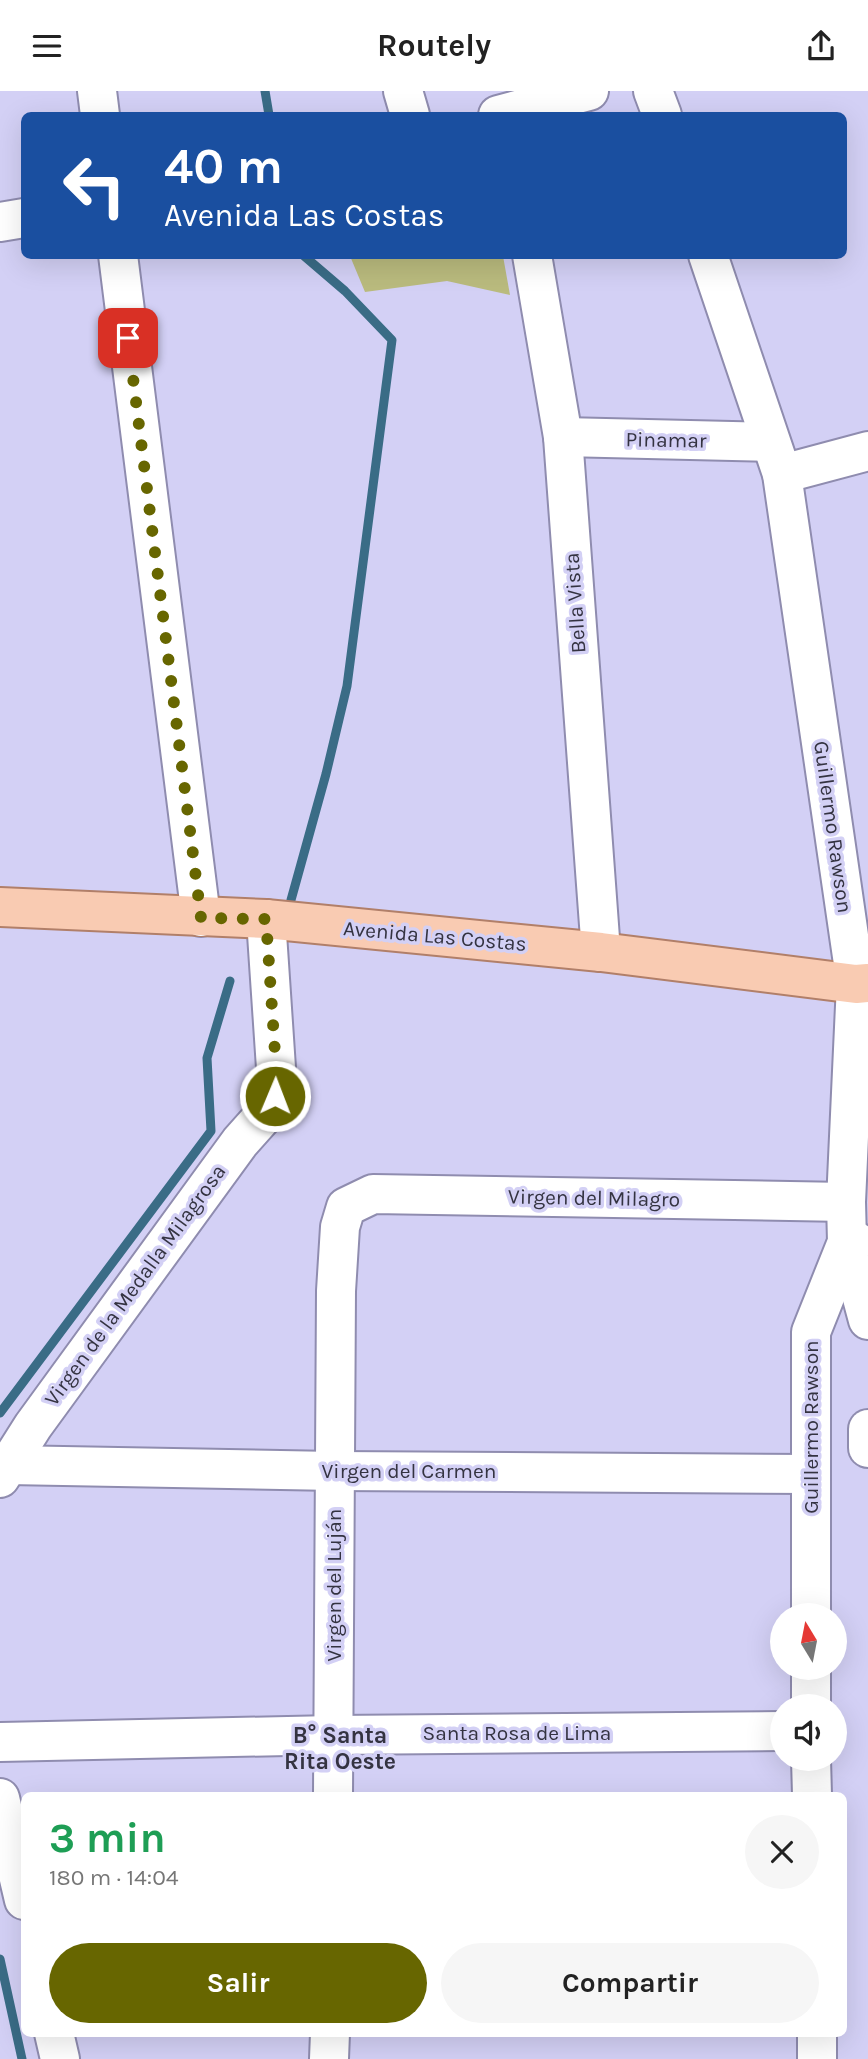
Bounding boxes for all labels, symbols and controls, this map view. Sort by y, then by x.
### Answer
icon: menu [28,27,66,65]
text: Routely [377,27,491,64]
icon: share [802,27,840,65]
text: 40 m [164,138,283,195]
icon: left [49,140,140,231]
text: Avenida Las Costas [164,197,445,234]
pin [98,308,158,368]
icon: arrive [109,319,147,357]
street label: Pinamar [625,427,707,453]
street label: Bella Vista [560,552,590,654]
street label: Guillermo Rawson [809,739,857,915]
street label: Avenida Las Costas [342,916,528,956]
position arrow [238,1059,312,1133]
street label: Virgen de la Medalla Milagrosa [39,1160,231,1410]
street label: Virgen del Milagro [508,1184,680,1212]
street label: Guillermo Rawson [799,1340,823,1514]
street label: Virgen del Carmen [322,1459,496,1483]
street label: Virgen del Luján [322,1508,346,1662]
north arrow [770,1603,847,1680]
map controls [770,1603,847,1771]
button: sound [770,1694,847,1771]
street label: Santa Rosa de Lima [423,1721,611,1745]
district label: B° Santa Rita Oeste [284,1722,396,1775]
text: 3 min [49,1813,166,1863]
button: close [745,1815,819,1889]
text: 180 m · 14:04 [49,1864,179,1891]
button: Salir [49,1943,427,2023]
button: Compartir [441,1943,819,2023]

